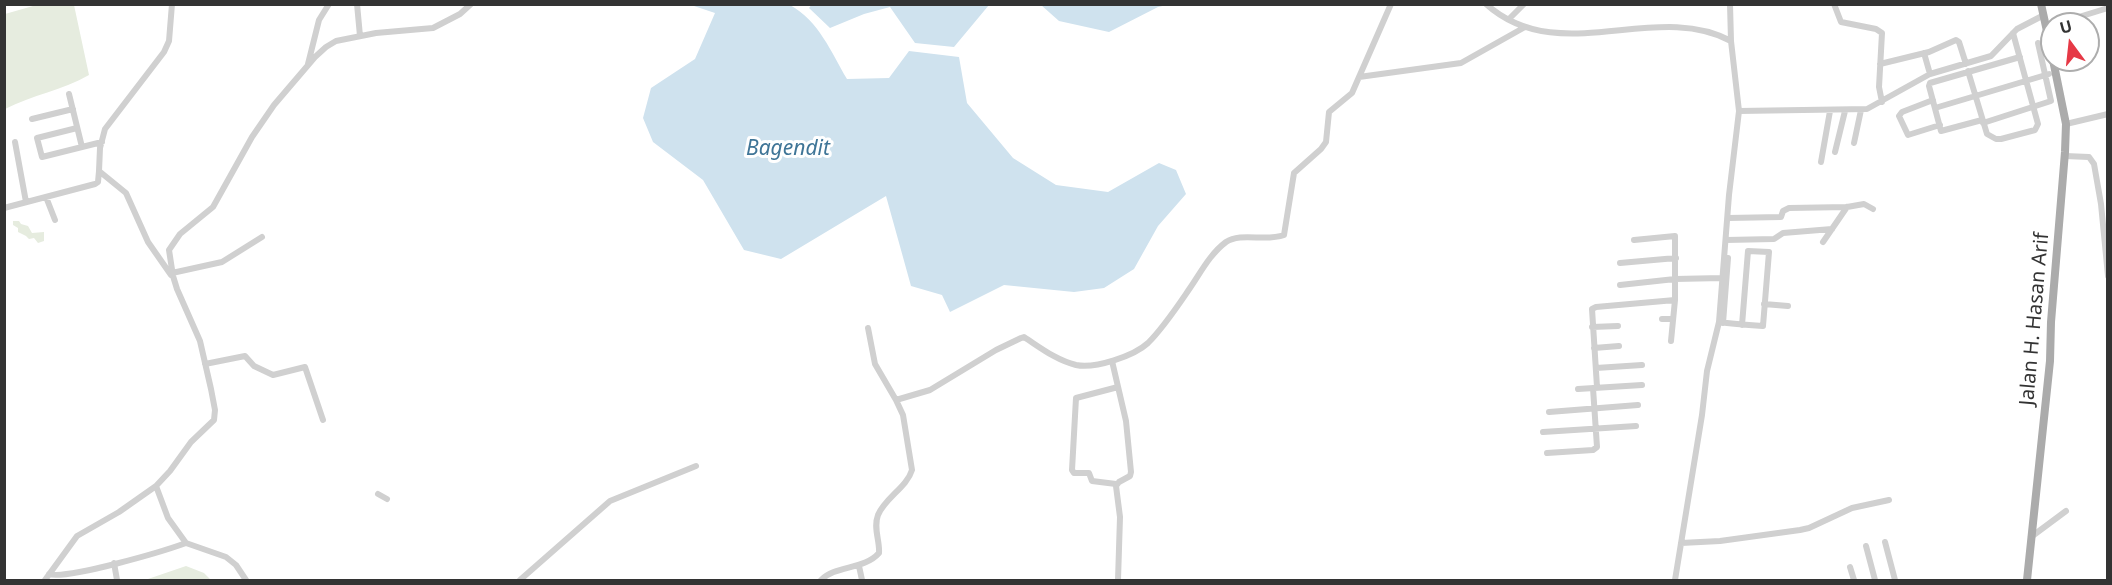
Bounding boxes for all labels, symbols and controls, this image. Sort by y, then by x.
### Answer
north arrow [2040,12,2100,72]
text: U [2057,14,2075,39]
water label: Bagendit [746,136,830,162]
street label: Jalan H. Hasan Arif [2015,232,2055,406]

